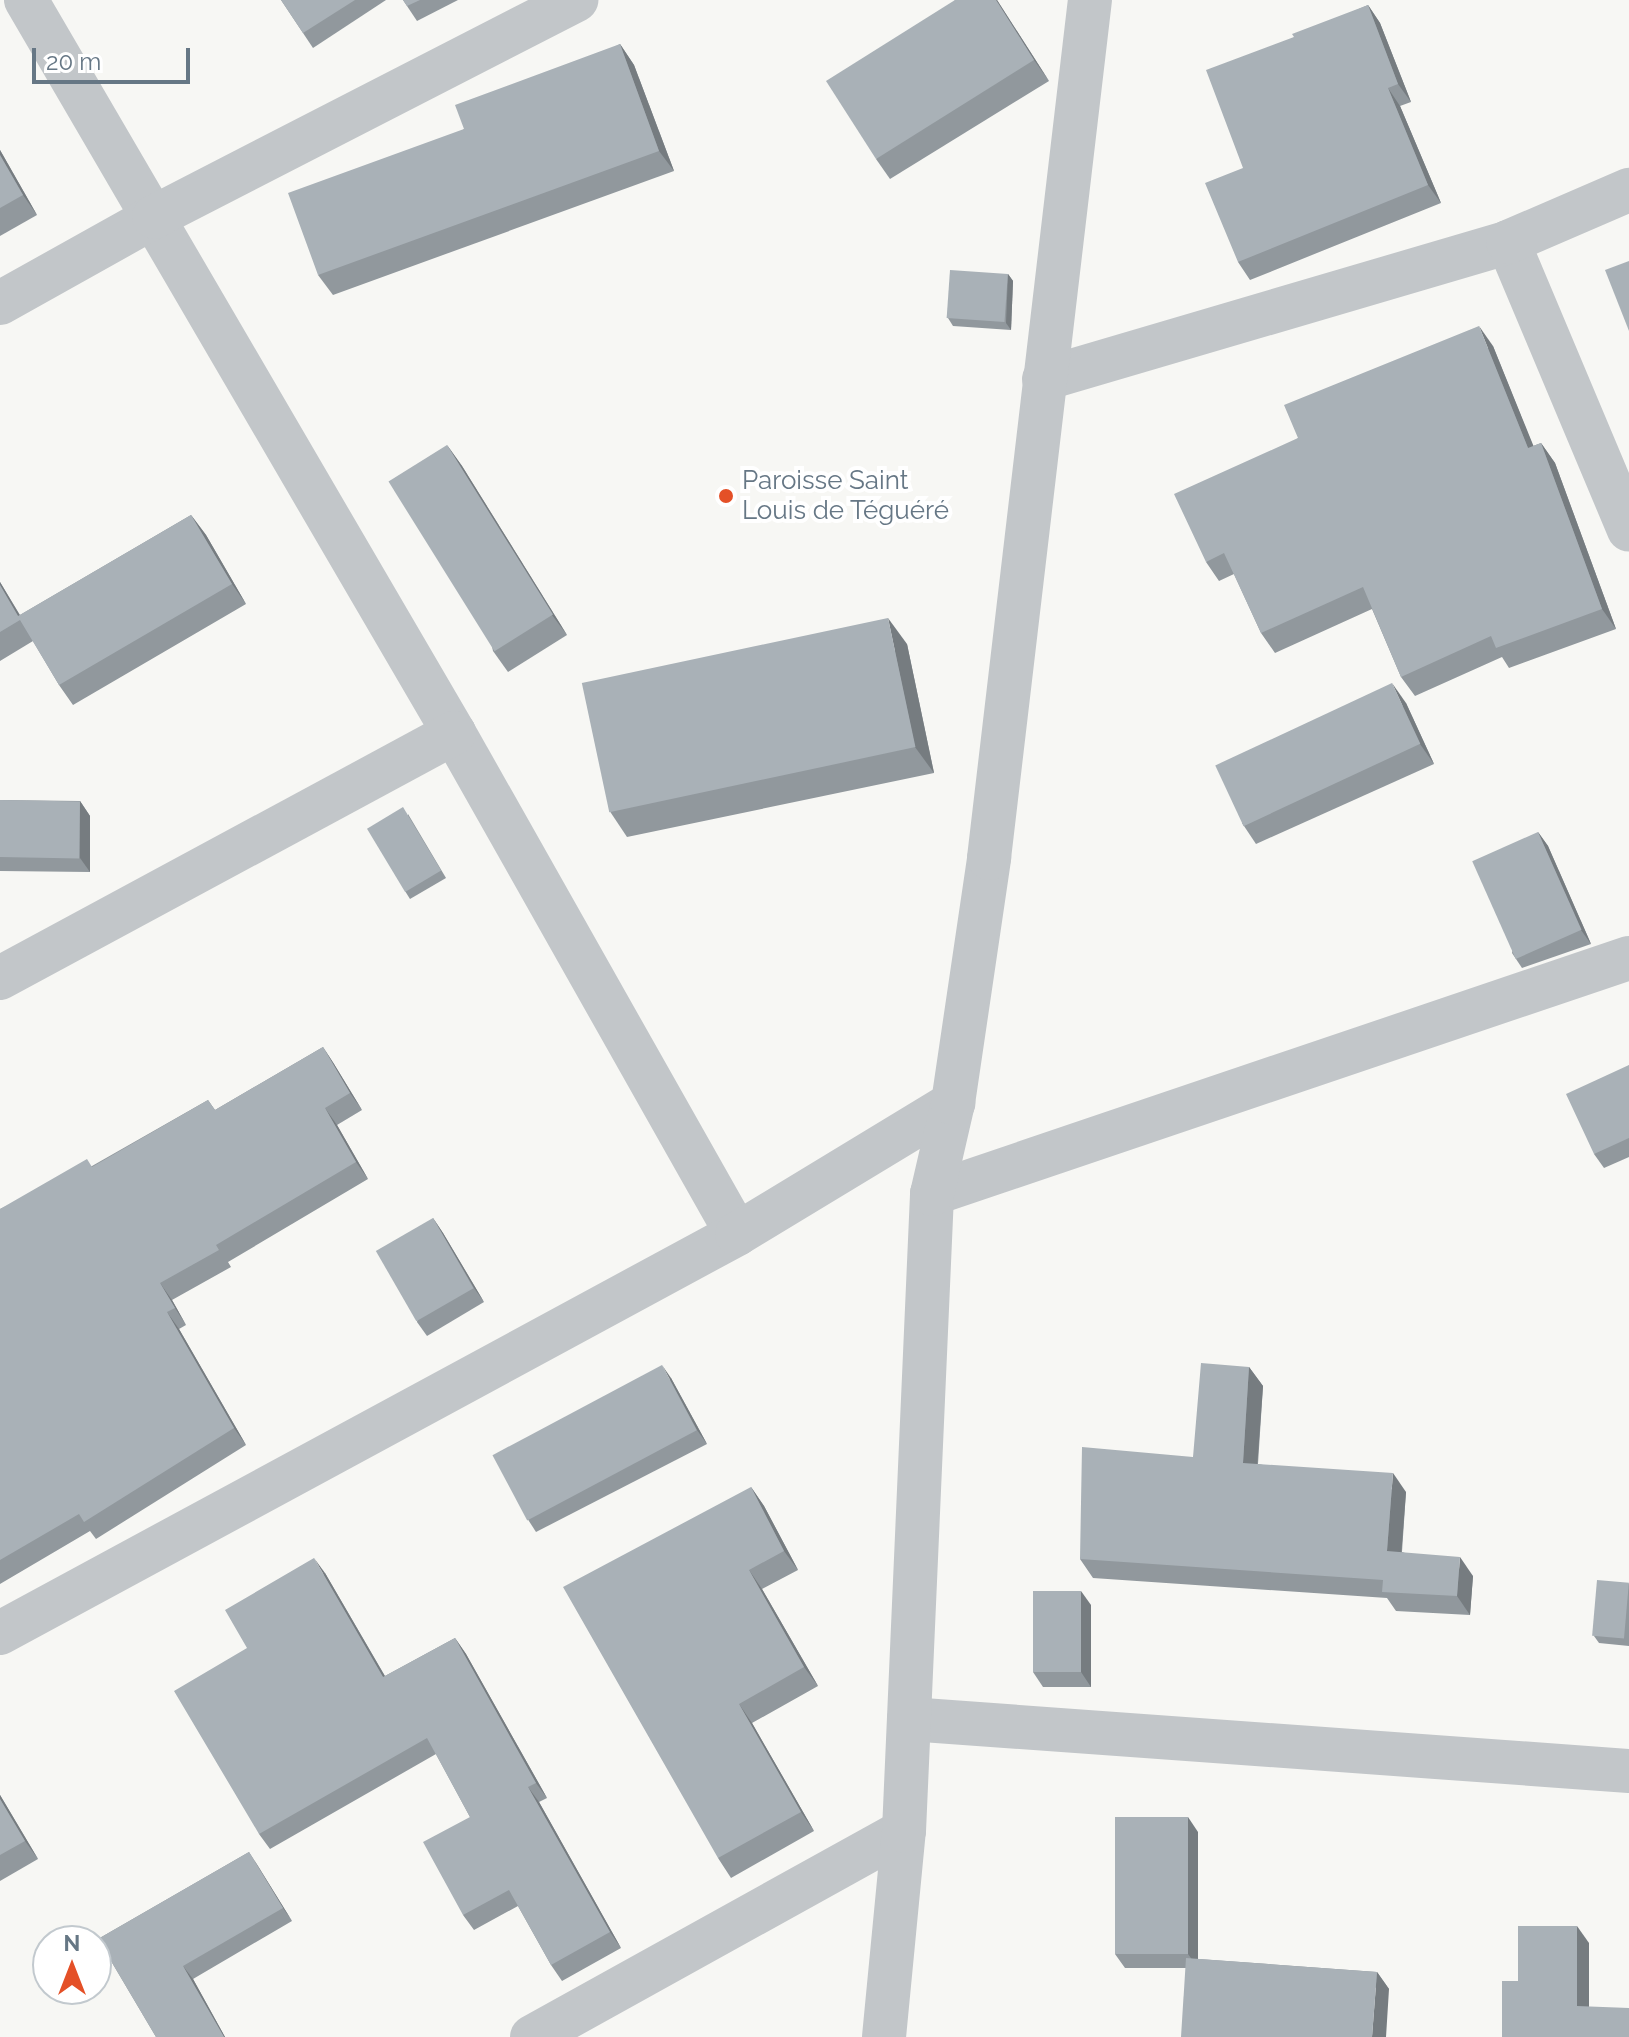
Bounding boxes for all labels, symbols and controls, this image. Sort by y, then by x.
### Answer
scale bar [36,32,194,82]
text: 20 m [46,47,101,76]
place label: Paroisse Saint Louis de Téguéré [742,465,950,526]
marker: Paroisse Saint Louis de Téguéré [717,487,735,505]
north arrow [32,1925,112,2005]
text: N [64,1930,80,1956]

